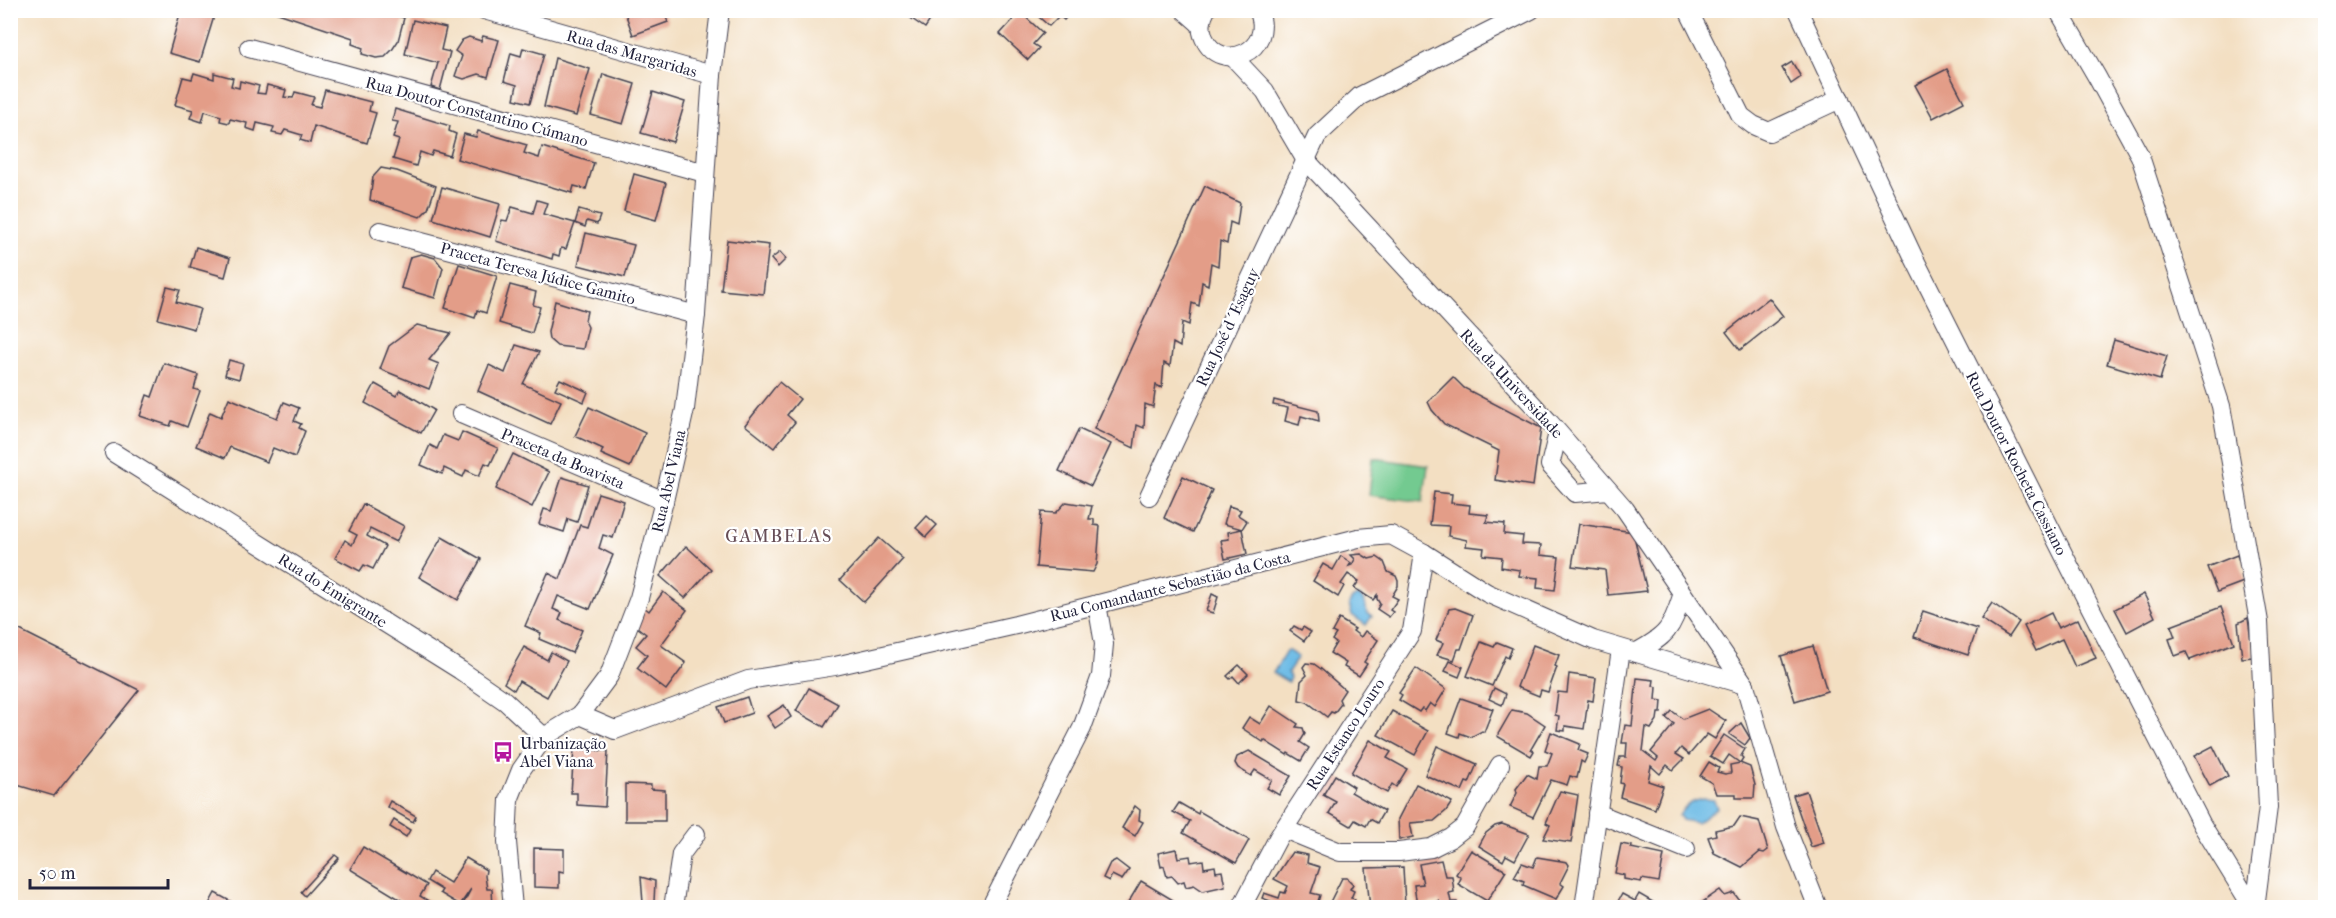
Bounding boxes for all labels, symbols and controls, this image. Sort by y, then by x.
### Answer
street label: Rua das Margaridas [564,26,699,81]
street label: Rua Doutor Constantino Cúmano [363,73,590,150]
street label: Praceta Teresa Júdice Gamito [438,238,637,309]
street label: Rua José d´Esaguy [1192,264,1263,390]
street label: Rua da Universidade [1456,325,1567,442]
street label: Rua Doutor Rocheta Cassiano [1962,368,2071,558]
street label: Praceta da Boavista [498,424,628,493]
street label: Rua Abel Viana [647,427,690,534]
district label: GAMBELAS [725,526,833,547]
street label: Rua Comandante Sebastião da Costa [1048,547,1293,626]
street label: Rua do Emigrante [275,549,391,632]
street label: Rua Estanco Louro [1302,675,1389,794]
place label: Urbanização Abel Viana [519,734,606,771]
bus stop icon: Urbanização Abel Viana [491,740,515,764]
scale bar [30,852,168,890]
text: 50 m [39,863,76,884]

